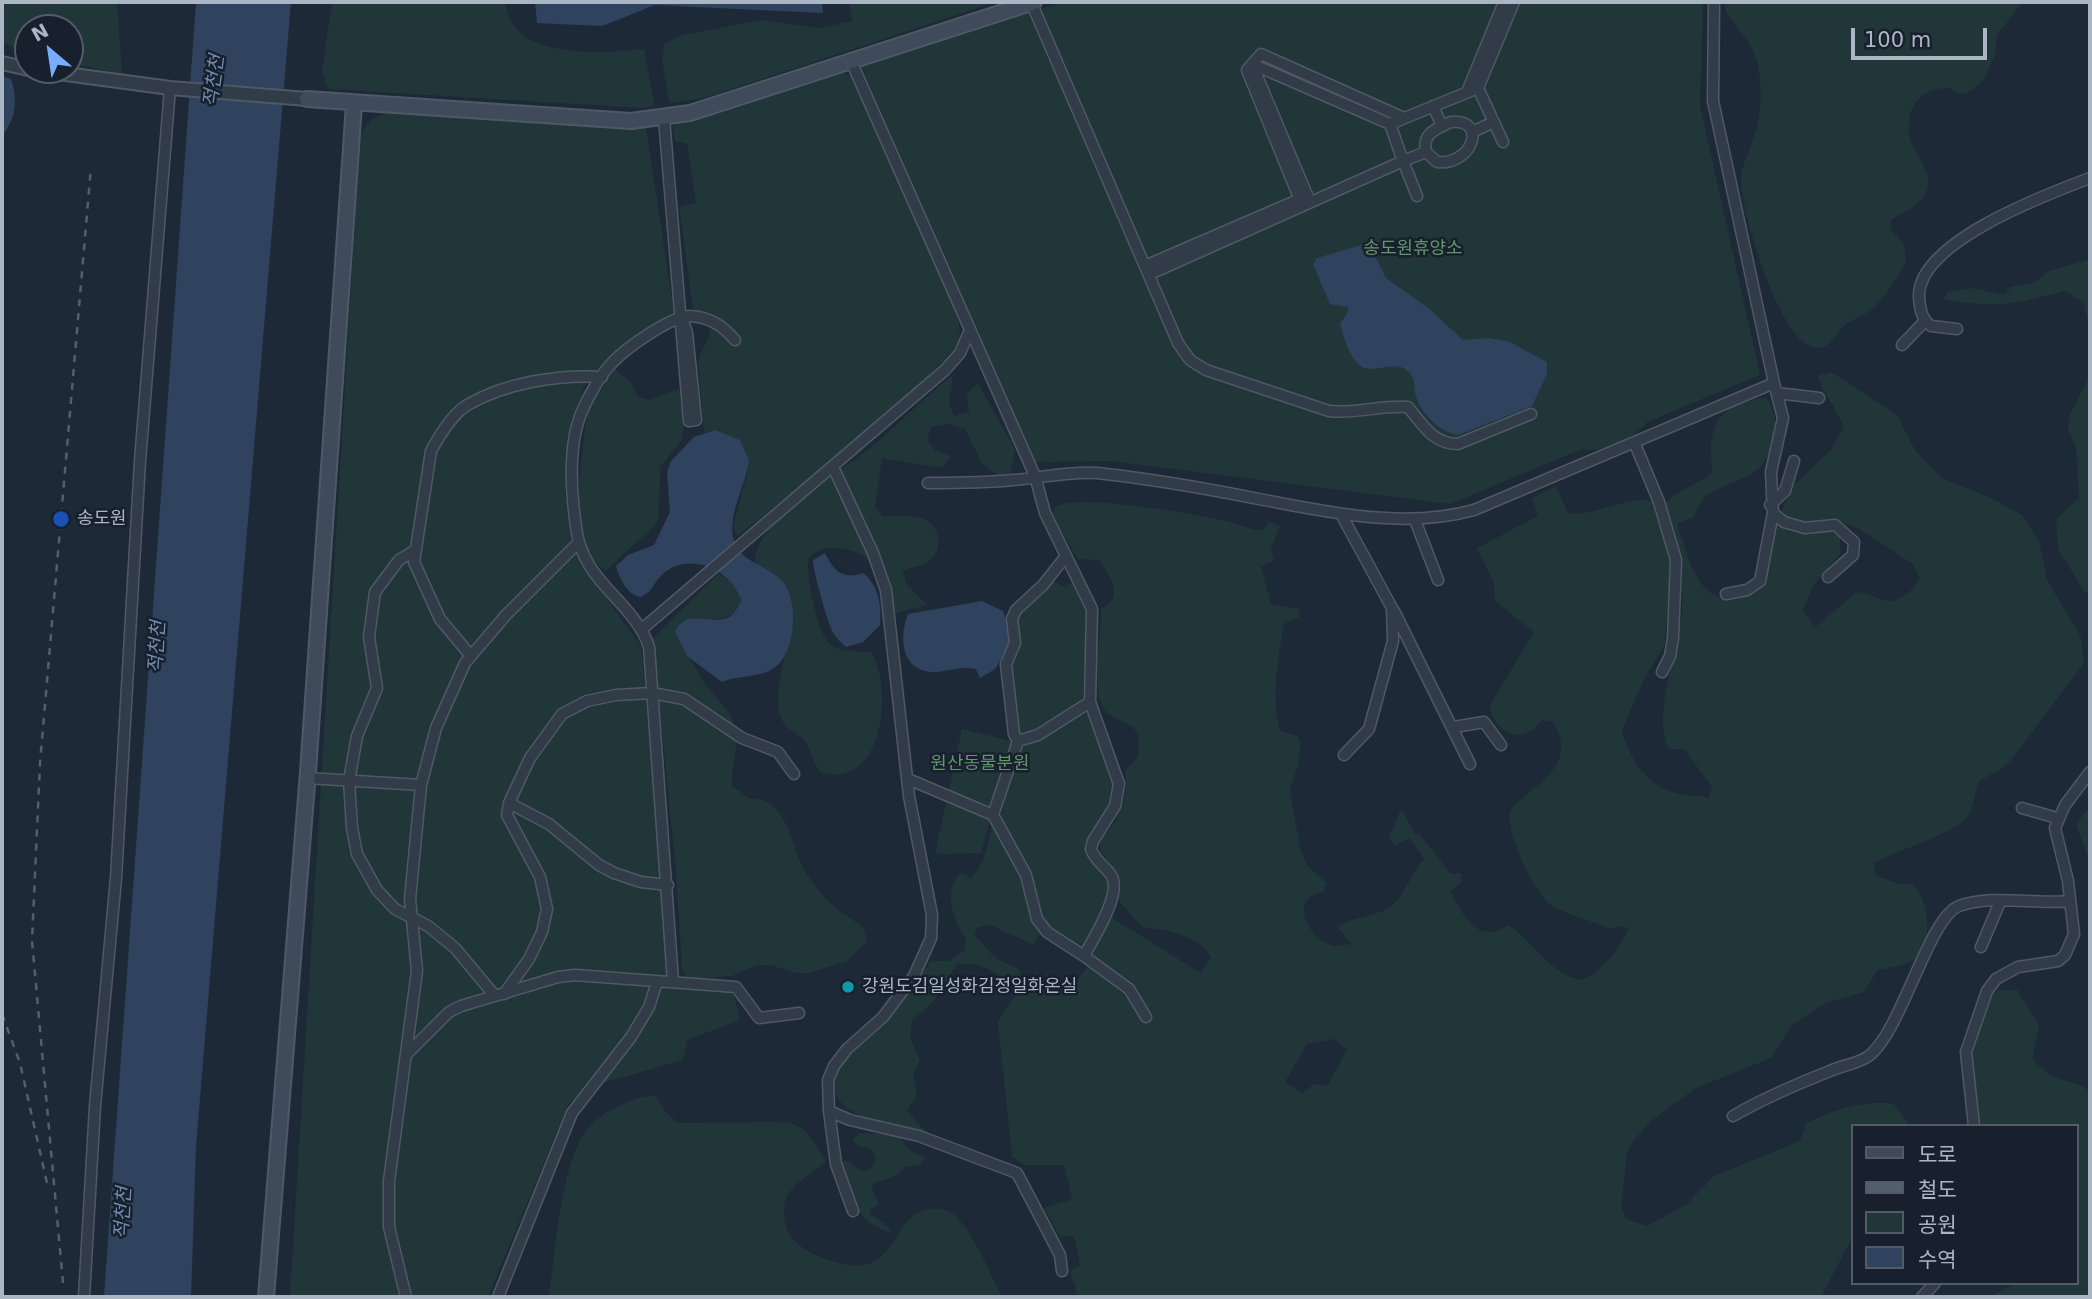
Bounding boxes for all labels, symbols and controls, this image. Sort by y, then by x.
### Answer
north arrow [14,14,84,84]
scale bar [1854,14,1990,58]
text: N [27,19,52,46]
text: 100 m [1864,28,1931,52]
water label: 적천천 [200,53,230,109]
park label: 송도원휴양소 [1363,238,1463,260]
place label: 송도원 [77,508,127,530]
marker: 송도원 [51,509,71,529]
water label: 적천천 [145,620,171,674]
park label: 원산동물분원 [930,753,1030,775]
place label: 강원도김일성화김정일화온실 [862,976,1077,998]
marker: 강원도김일성화김정일화온실 [840,979,856,995]
legend [1850,1124,2078,1285]
text: 도로 [1918,1143,1957,1167]
text: 철도 [1918,1178,1957,1202]
water label: 적천천 [111,1186,137,1240]
text: 공원 [1918,1213,1957,1237]
text: 수역 [1918,1248,1957,1272]

